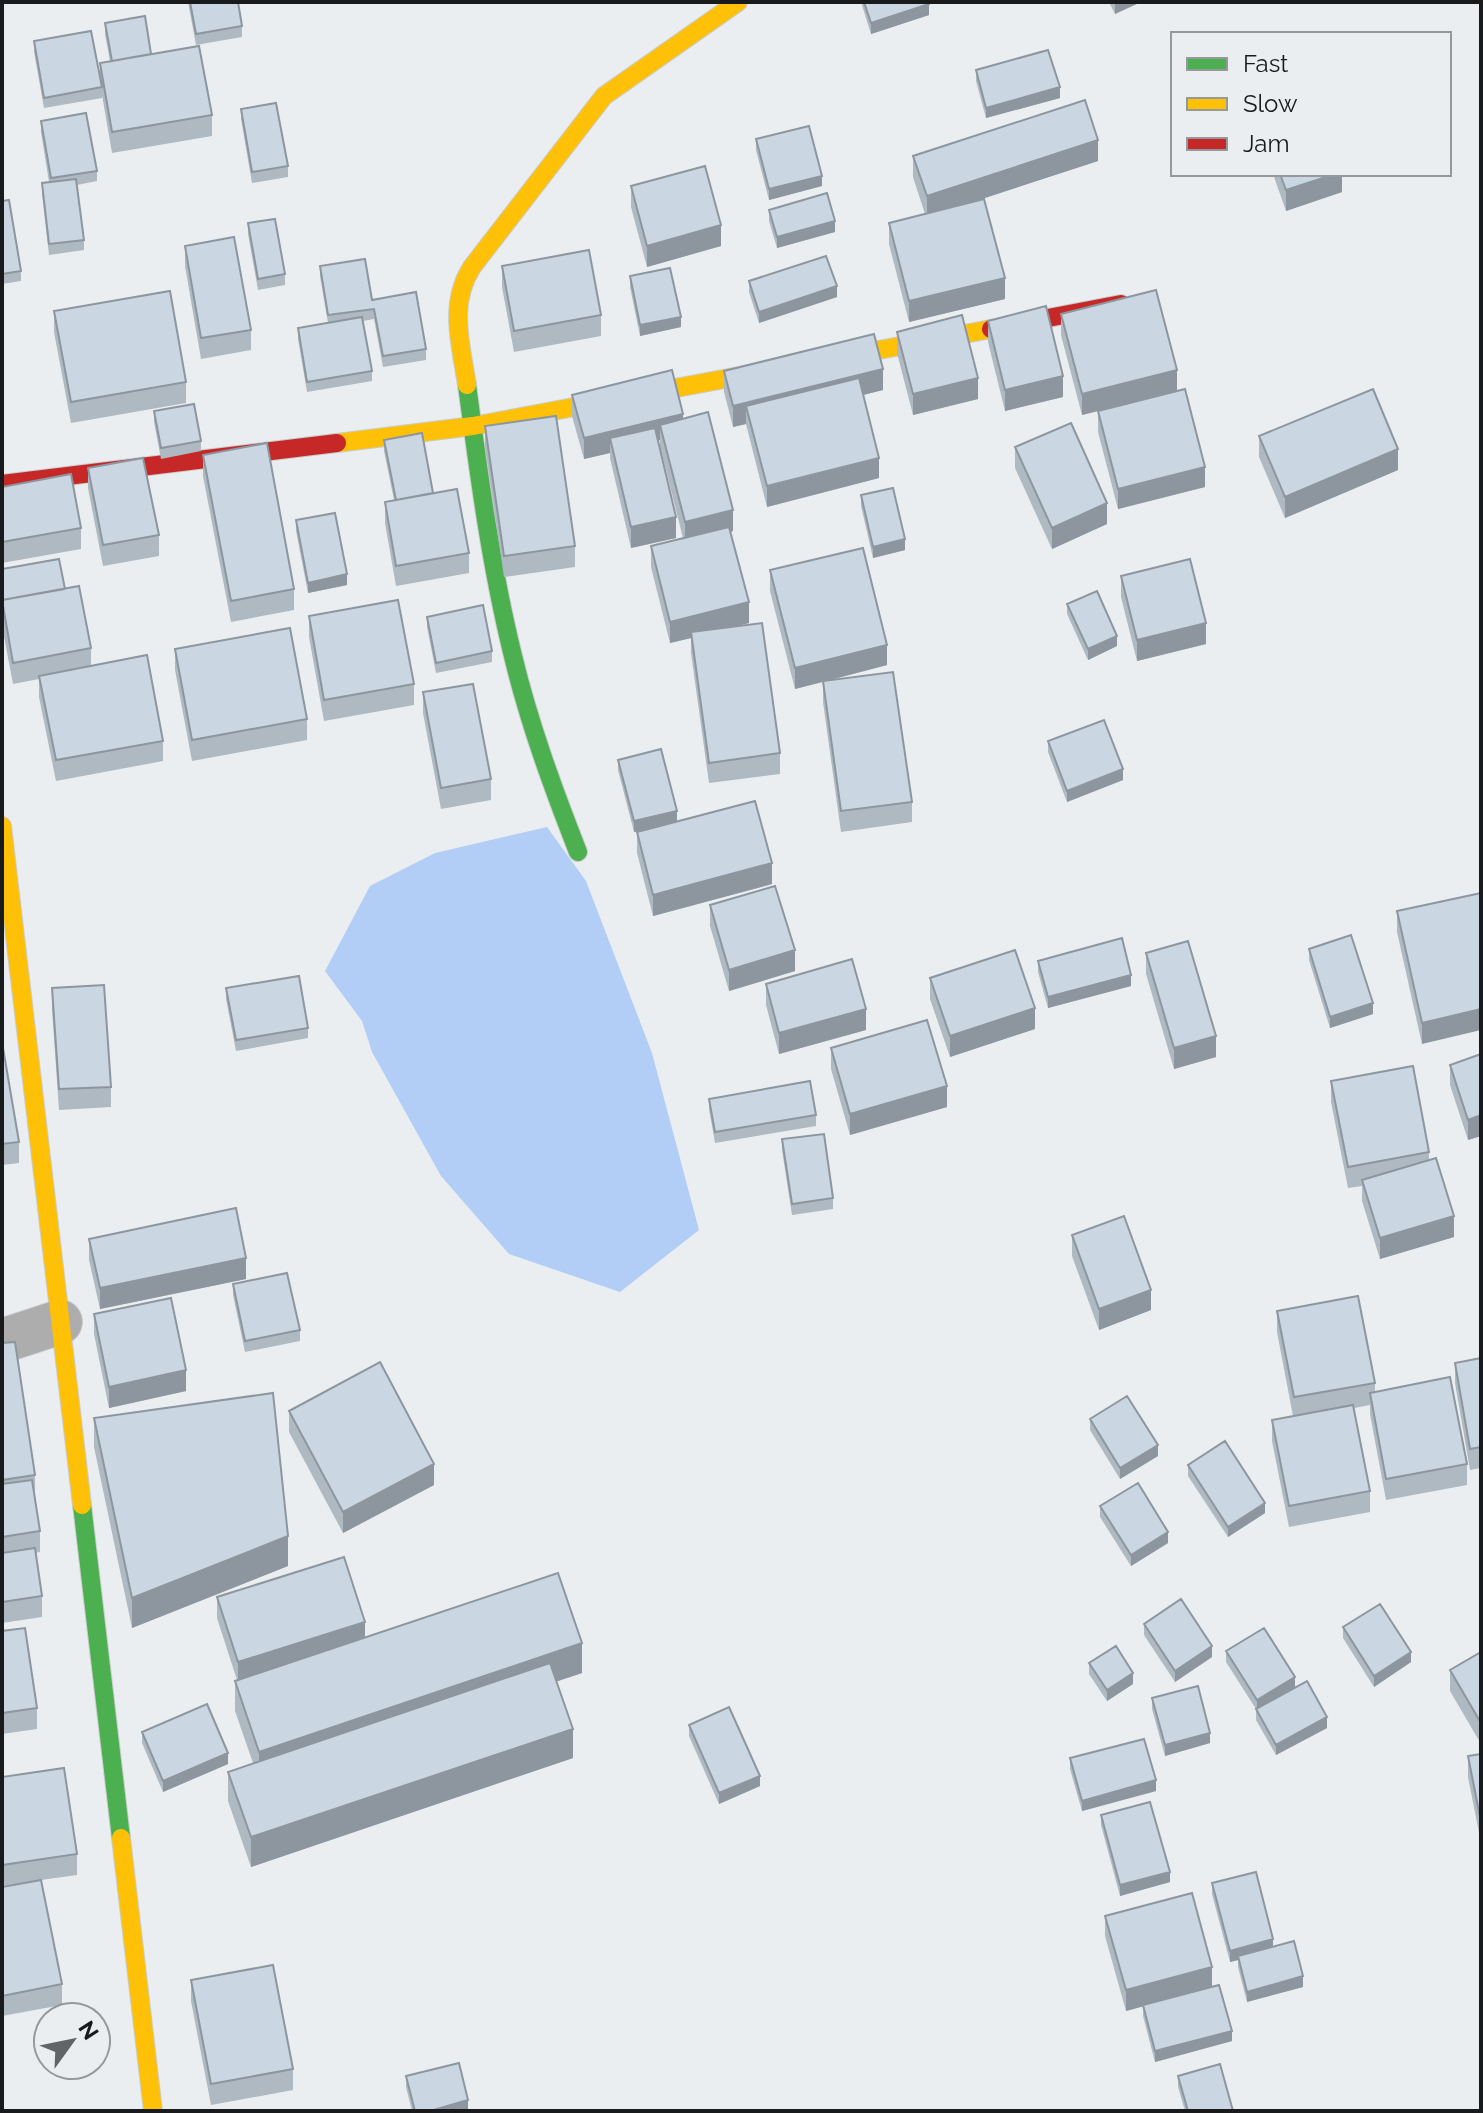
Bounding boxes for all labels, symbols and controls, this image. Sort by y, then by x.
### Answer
legend [1171,32,1451,176]
text: Fast [1243,49,1288,78]
text: Slow [1243,89,1298,118]
text: Jam [1243,129,1289,158]
north arrow [32,2001,112,2081]
text: N [73,2016,104,2044]

